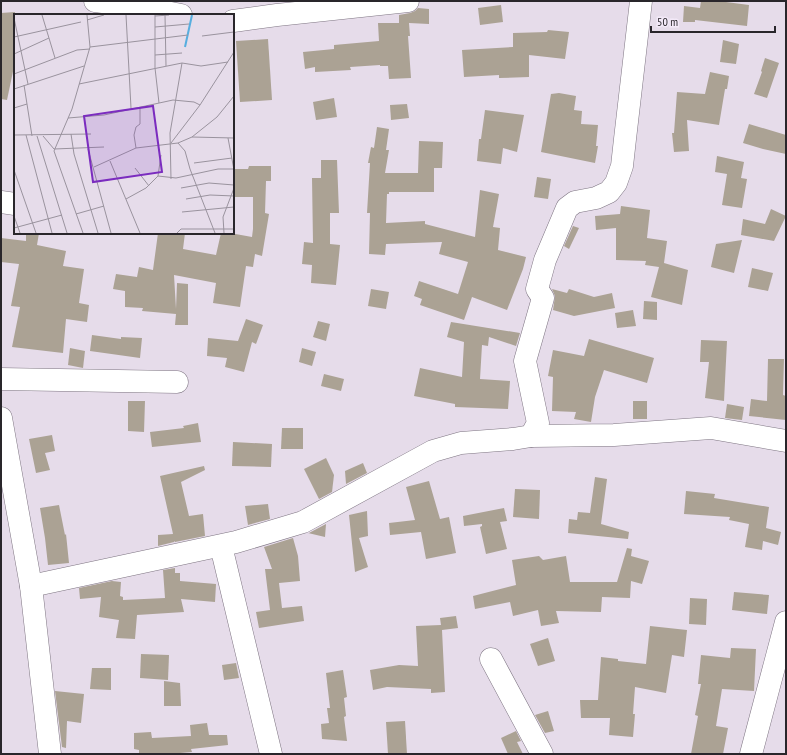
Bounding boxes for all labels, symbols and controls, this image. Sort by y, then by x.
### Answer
scale bar [651,8,775,34]
inset map [14,14,234,234]
text: 50 m [657,14,678,29]

